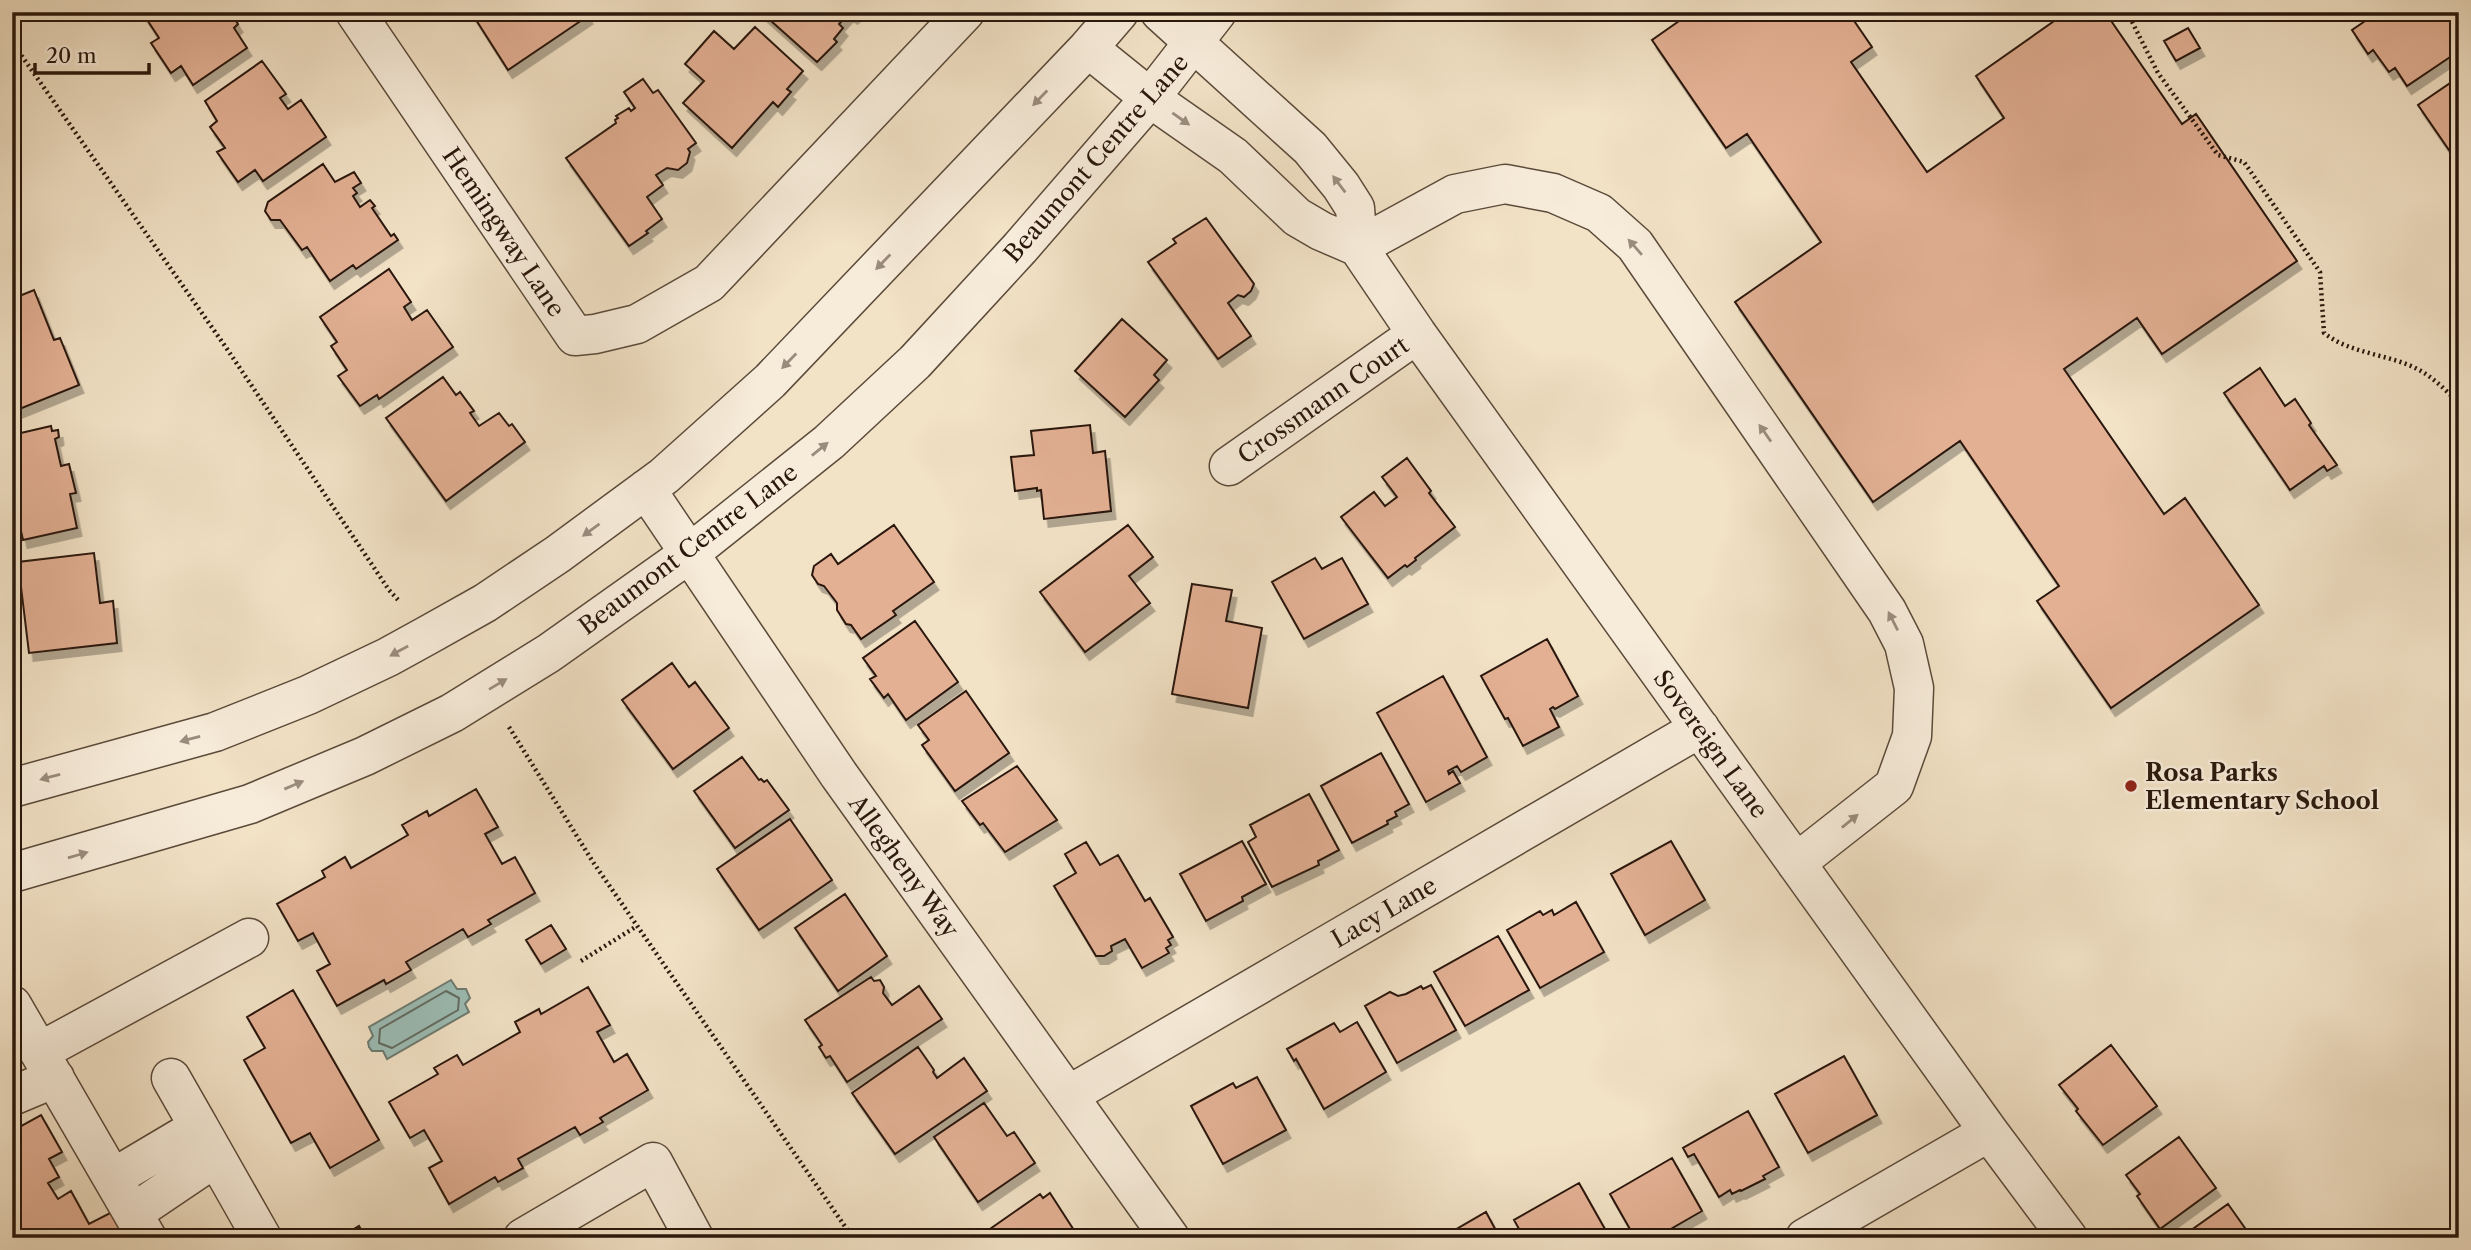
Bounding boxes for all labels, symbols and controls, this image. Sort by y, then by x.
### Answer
scale bar [35,32,149,76]
text: 20 m [46,43,97,68]
street label: Beaumont Centre Lane [998,48,1194,268]
one-way arrow [1032,89,1049,106]
one-way arrow [1172,112,1190,126]
street label: Hemingway Lane [437,142,571,322]
one-way arrow [1332,175,1346,193]
one-way arrow [1627,238,1643,256]
one-way arrow [876,253,892,270]
street label: Crossmann Court [1232,330,1414,470]
one-way arrow [782,352,798,369]
one-way arrow [1758,424,1772,442]
one-way arrow [810,442,828,457]
street label: Beaumont Centre Lane [573,457,803,641]
one-way arrow [582,523,601,537]
one-way arrow [1887,612,1899,631]
one-way arrow [389,645,409,657]
street label: Sovereign Lane [1648,664,1774,824]
one-way arrow [488,678,507,690]
one-way arrow [179,734,201,745]
place label: Rosa Parks Elementary School [2145,758,2379,815]
one-way arrow [39,772,61,783]
marker: Rosa Parks Elementary School [2123,778,2139,794]
one-way arrow [284,780,305,791]
street label: Allegheny Way [842,788,966,943]
one-way arrow [1841,814,1859,829]
one-way arrow [68,849,89,859]
street label: Lacy Lane [1326,870,1442,954]

